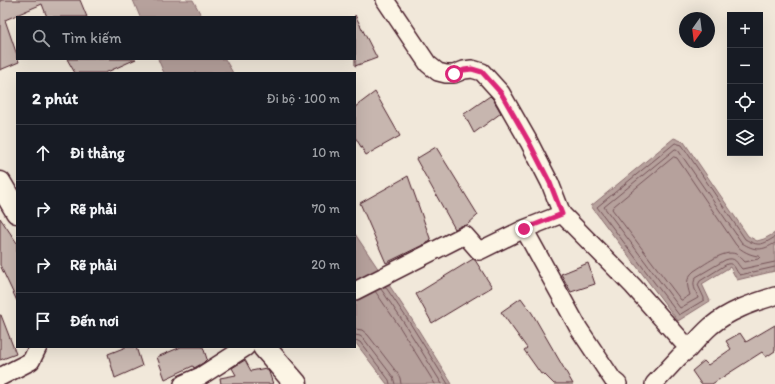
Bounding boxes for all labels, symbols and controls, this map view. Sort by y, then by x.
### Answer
north arrow [679,12,715,48]
map controls [727,12,763,156]
button: + [727,12,763,48]
search box [16,16,356,60]
icon: search [30,27,52,49]
text: Tìm kiếm [62,29,122,47]
button: − [727,48,763,84]
route start [445,65,463,83]
button: locate [727,84,763,120]
text: 2 phút [32,88,78,108]
text: Đi bộ · 100 m [267,91,340,106]
button: layers [727,120,763,156]
icon: ahead [32,142,54,164]
text: Đi thẳng [70,144,125,162]
text: 10 m [312,145,340,160]
icon: right [32,198,54,220]
text: Rẽ phải [70,200,117,218]
text: 70 m [312,201,340,216]
route end [515,220,533,238]
icon: right [32,254,54,276]
text: Rẽ phải [70,256,117,274]
text: 20 m [311,257,340,272]
icon: arrive [32,310,54,332]
text: Đến nơi [70,312,119,330]

